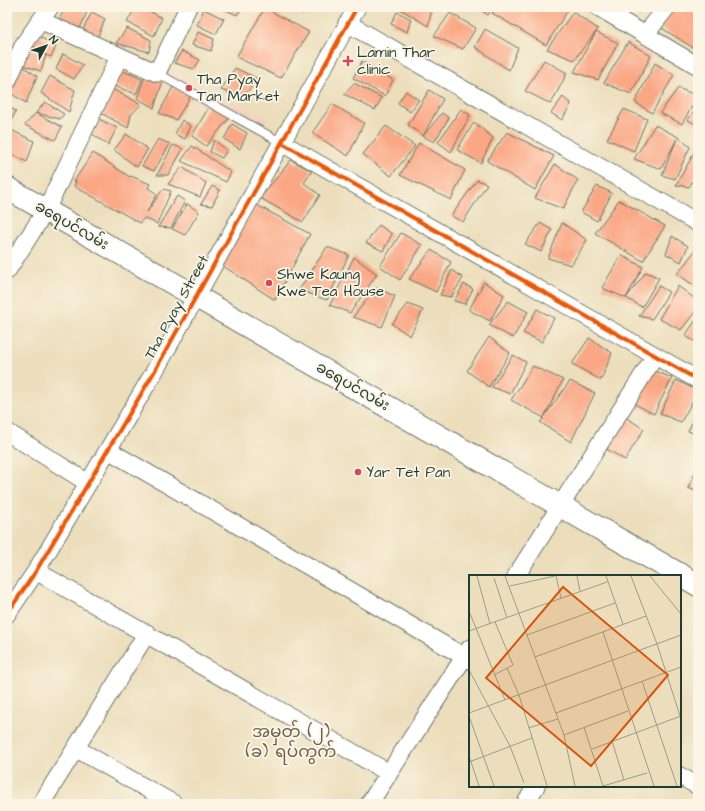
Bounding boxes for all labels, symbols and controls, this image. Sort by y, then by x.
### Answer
north arrow [26,26,66,66]
text: N [45,32,61,47]
place label: Lamin Thar clinic [357,42,435,80]
marker: Lamin Thar clinic [342,55,354,67]
place label: Tha Pyay Tan Market [197,69,279,107]
marker: Tha Pyay Tan Market [184,83,194,93]
street label: ခရေပင်လမ်း [31,196,112,256]
street label: Tha Pyay Street [139,251,215,364]
place label: Shwe Kaung Kwe Tea House [277,264,384,302]
marker: Shwe Kaung Kwe Tea House [264,278,274,288]
street label: ခရေပင်လမ်း [312,357,393,417]
place label: Yar Tet Pan [366,462,451,483]
marker: Yar Tet Pan [353,467,363,477]
inset map [469,575,681,787]
district label: အမှတ် (၂) (ခ) ရပ်ကွက် [246,720,336,765]

